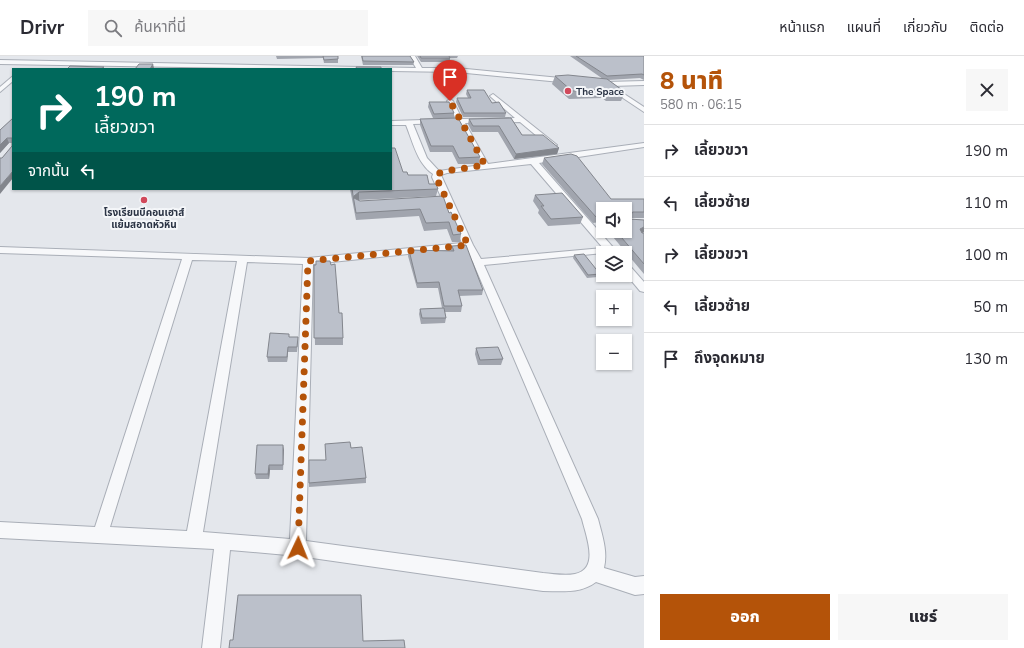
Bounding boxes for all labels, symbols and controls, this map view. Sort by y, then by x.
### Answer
search box [88,10,368,46]
text: Drivr [20,15,64,41]
icon: search [102,17,124,39]
text: ค้นหาที่นี่ [134,17,186,37]
text: หน้าแรก [779,18,825,37]
text: แผนที่ [847,18,881,37]
text: เกี่ยวกับ [903,18,948,37]
text: ติดต่อ [970,18,1004,37]
pin [433,60,467,101]
text: 8 นาที [660,65,723,97]
icon: arrive [439,66,461,88]
button: close [966,69,1008,111]
text: 190 m [94,78,177,116]
icon: right [28,84,80,136]
place label: The Space [576,85,625,99]
marker: The Space [563,86,573,96]
text: 580 m · 06:15 [660,96,742,114]
text: เลี้ยวขวา [94,115,155,139]
icon: right [660,140,682,162]
text: เลี้ยวขวา [694,140,748,160]
text: 190 m [964,141,1008,161]
icon: left [77,160,99,182]
text: จากนั้น [28,161,69,181]
icon: left [660,192,682,214]
text: เลี้ยวซ้าย [694,192,750,212]
text: 110 m [964,193,1008,213]
marker: โรงเรียนบีคอนเฮาส์ แย้มสอาดหัวหิน [139,195,149,205]
map controls [596,202,632,370]
button: sound [596,202,632,238]
place label: โรงเรียนบีคอนเฮาส์ แย้มสอาดหัวหิน [104,206,184,232]
icon: right [660,244,682,266]
text: เลี้ยวขวา [694,244,748,264]
text: 100 m [964,245,1008,265]
button: layers [596,246,632,282]
button: + [596,290,632,326]
icon: left [660,296,682,318]
text: เลี้ยวซ้าย [694,296,750,316]
text: 50 m [973,297,1008,317]
button: − [596,334,632,370]
icon: arrive [660,348,682,370]
text: ถึงจุดหมาย [694,348,765,368]
text: 130 m [964,349,1008,369]
position arrow [277,527,319,569]
button: ออก [660,594,830,640]
button: แชร์ [838,594,1008,640]

